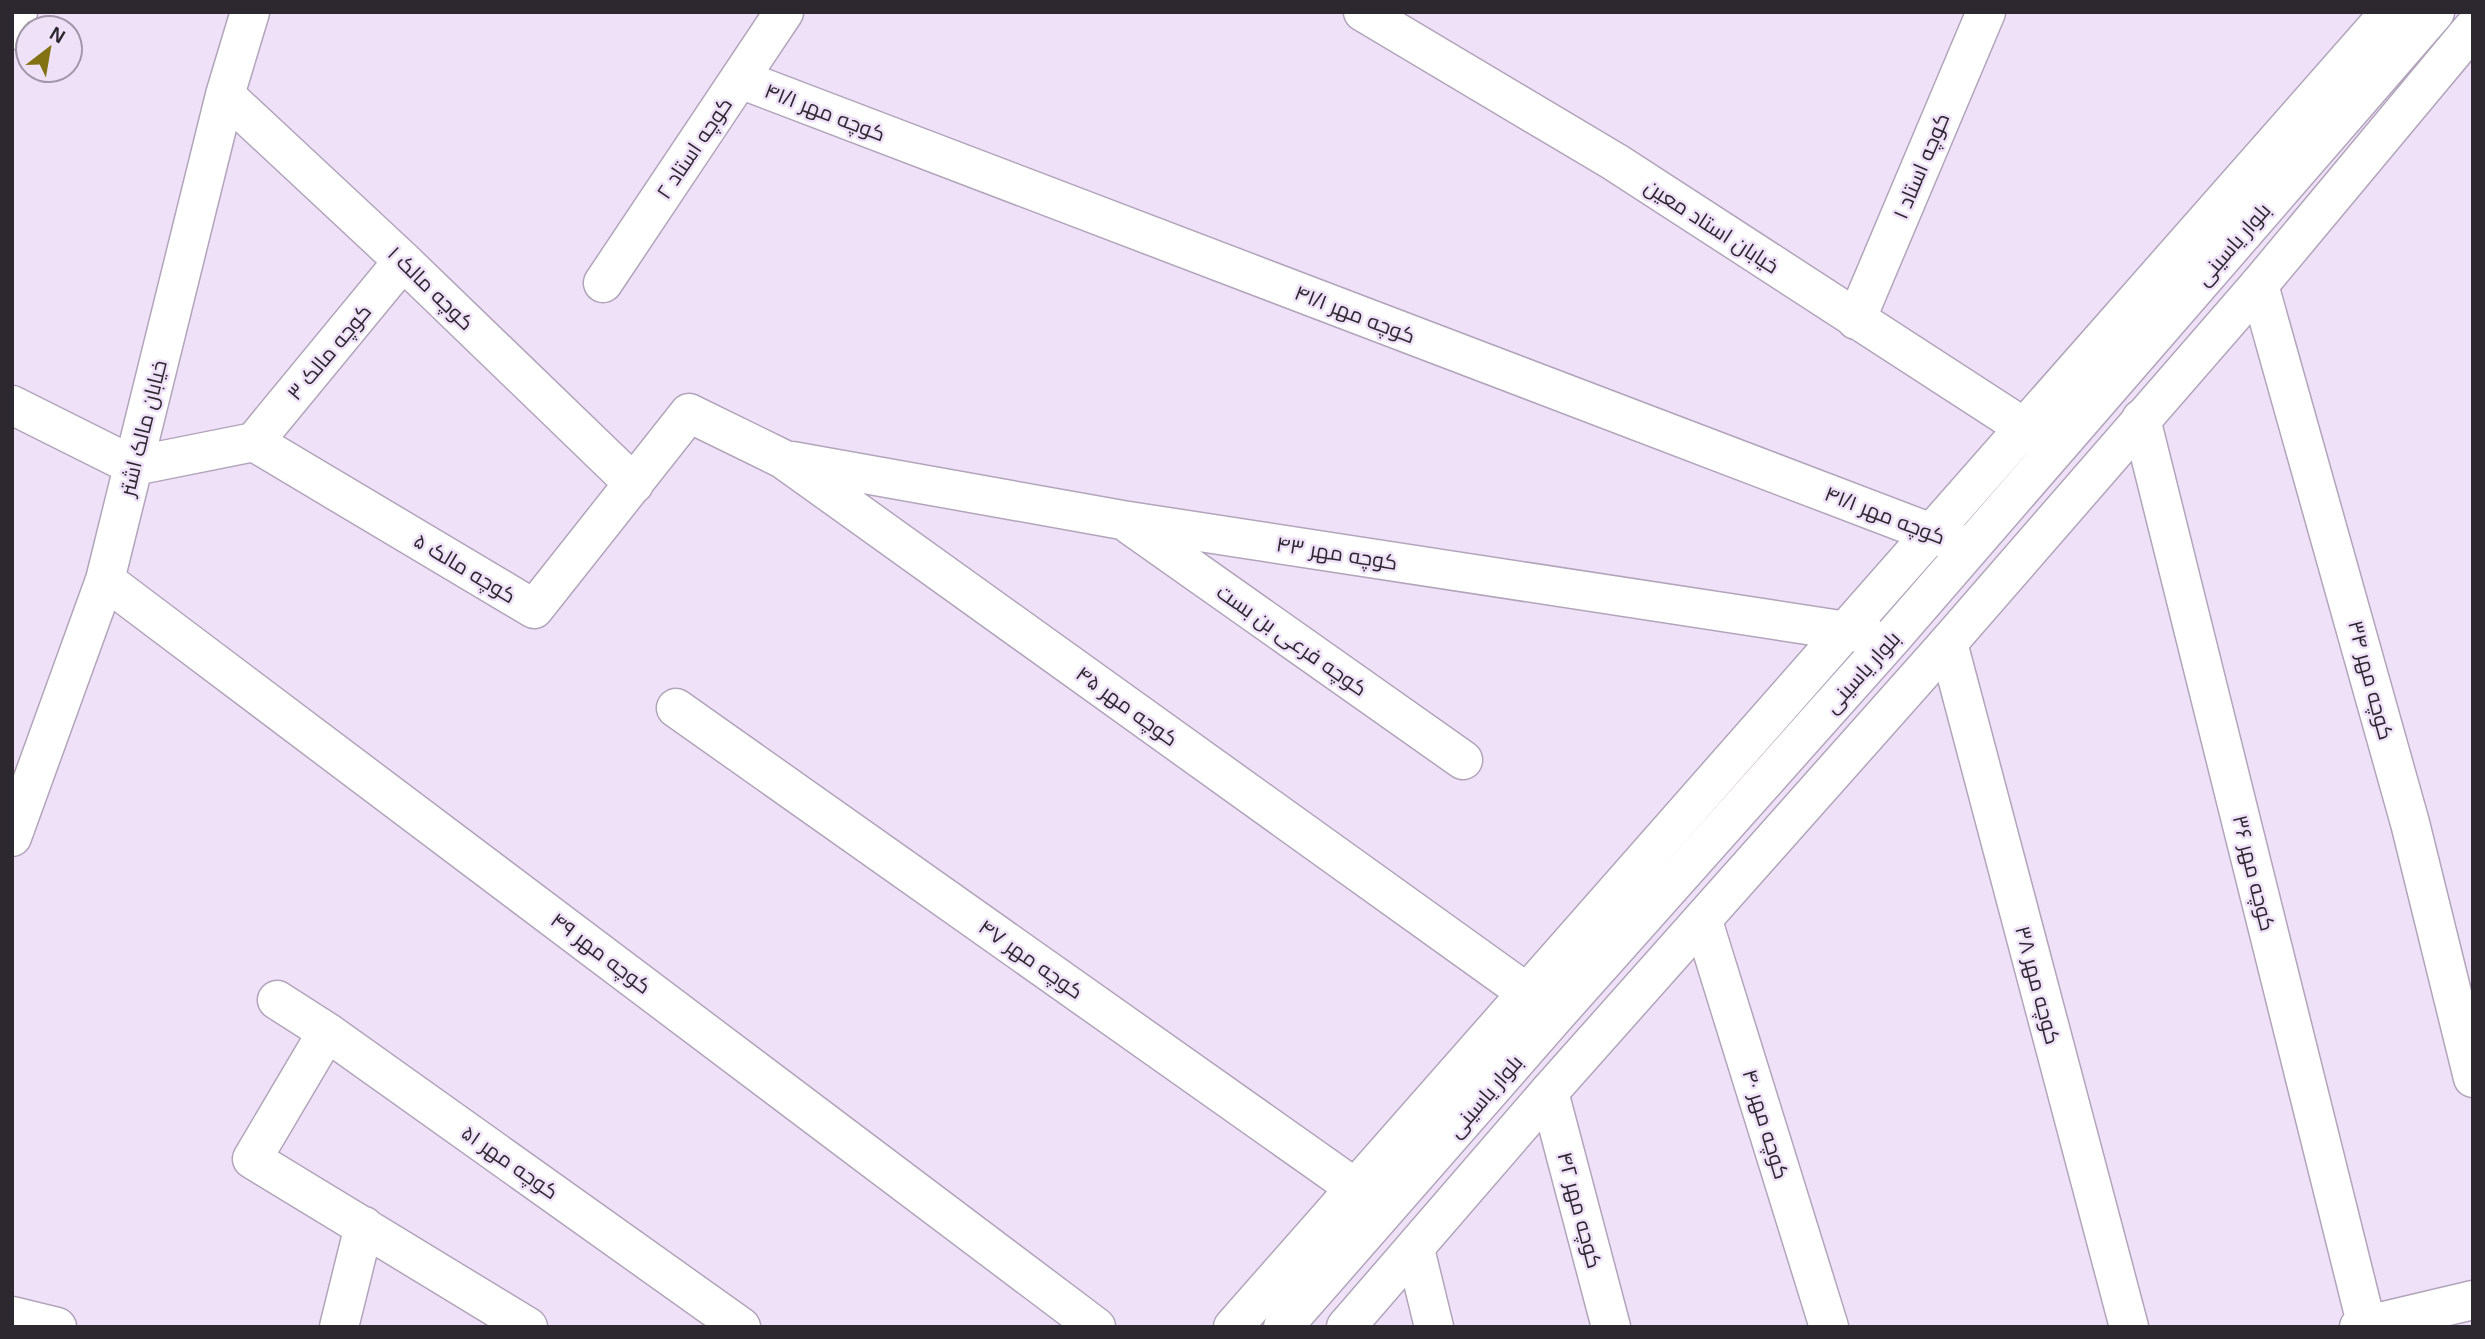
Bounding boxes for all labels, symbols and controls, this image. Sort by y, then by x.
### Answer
north arrow [14,14,84,84]
text: N [46,22,69,47]
street label: کوچه مهر ۴۱/۱ [760,78,888,148]
street label: کوچه استاد ۲ [652,93,739,205]
street label: کوچه استاد ۱ [1888,110,1956,224]
street label: خیابان استاد معین [1640,174,1783,279]
street label: بلوار یاسینی [2191,198,2276,291]
street label: کوچه مالک ۱ [381,242,478,337]
street label: کوچه مهر ۴۱/۱ [1290,280,1418,350]
street label: کوچه مالک ۳ [282,300,378,406]
street label: خیابان مالک اشتر [115,357,173,500]
street label: کوچه مهر ۴۱/۱ [1820,481,1948,551]
street label: کوچه مالک ۵ [408,529,520,610]
street label: کوچه مهر ۴۳ [1274,532,1399,577]
street label: کوچه فرعی بن بست [1211,580,1371,703]
street label: کوچه مهر ۳۴ [2341,618,2398,743]
street label: بلوار یاسینی [1820,627,1906,719]
street label: کوچه مهر ۴۵ [1070,661,1182,753]
street label: کوچه مهر ۳۶ [2226,813,2280,934]
street label: کوچه مهر ۴۹ [545,908,656,1000]
street label: کوچه مهر ۴۷ [973,915,1087,1006]
street label: کوچه مهر ۳۸ [2008,923,2065,1048]
street label: بلوار یاسینی [1443,1050,1528,1143]
street label: کوچه مهر ۴۰ [1736,1066,1794,1183]
street label: کوچه مهر ۵۱ [456,1120,563,1206]
street label: کوچه مهر ۴۲ [1551,1149,1607,1271]

